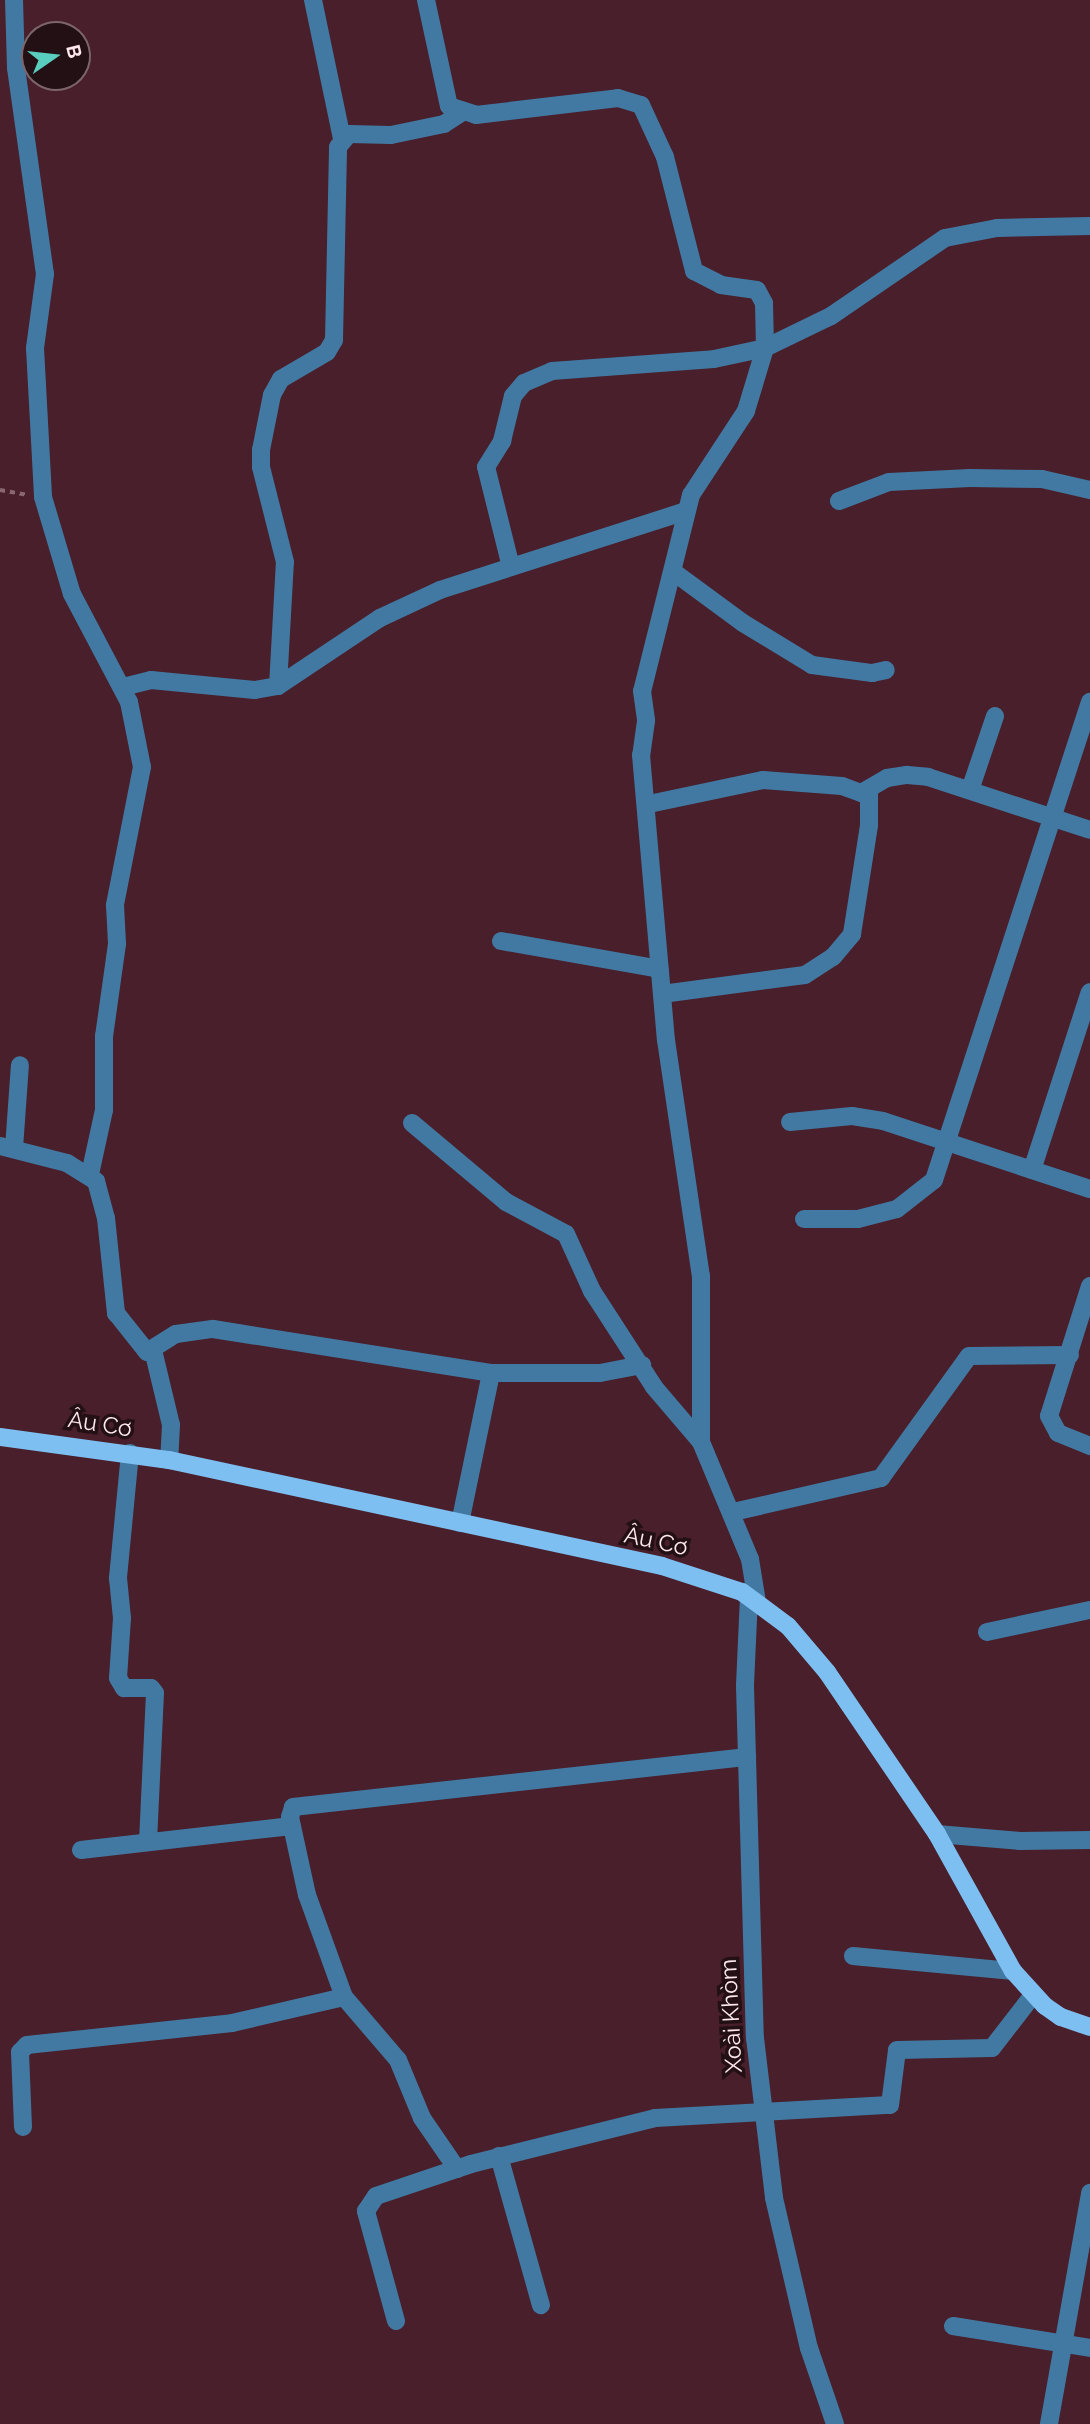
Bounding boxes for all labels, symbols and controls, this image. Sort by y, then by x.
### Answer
north arrow [21,21,91,91]
text: B [62,42,87,60]
street label: Âu Cơ [66,1405,134,1443]
street label: Âu Cơ [622,1521,690,1561]
street label: Xoài Khòm [714,1958,748,2074]

